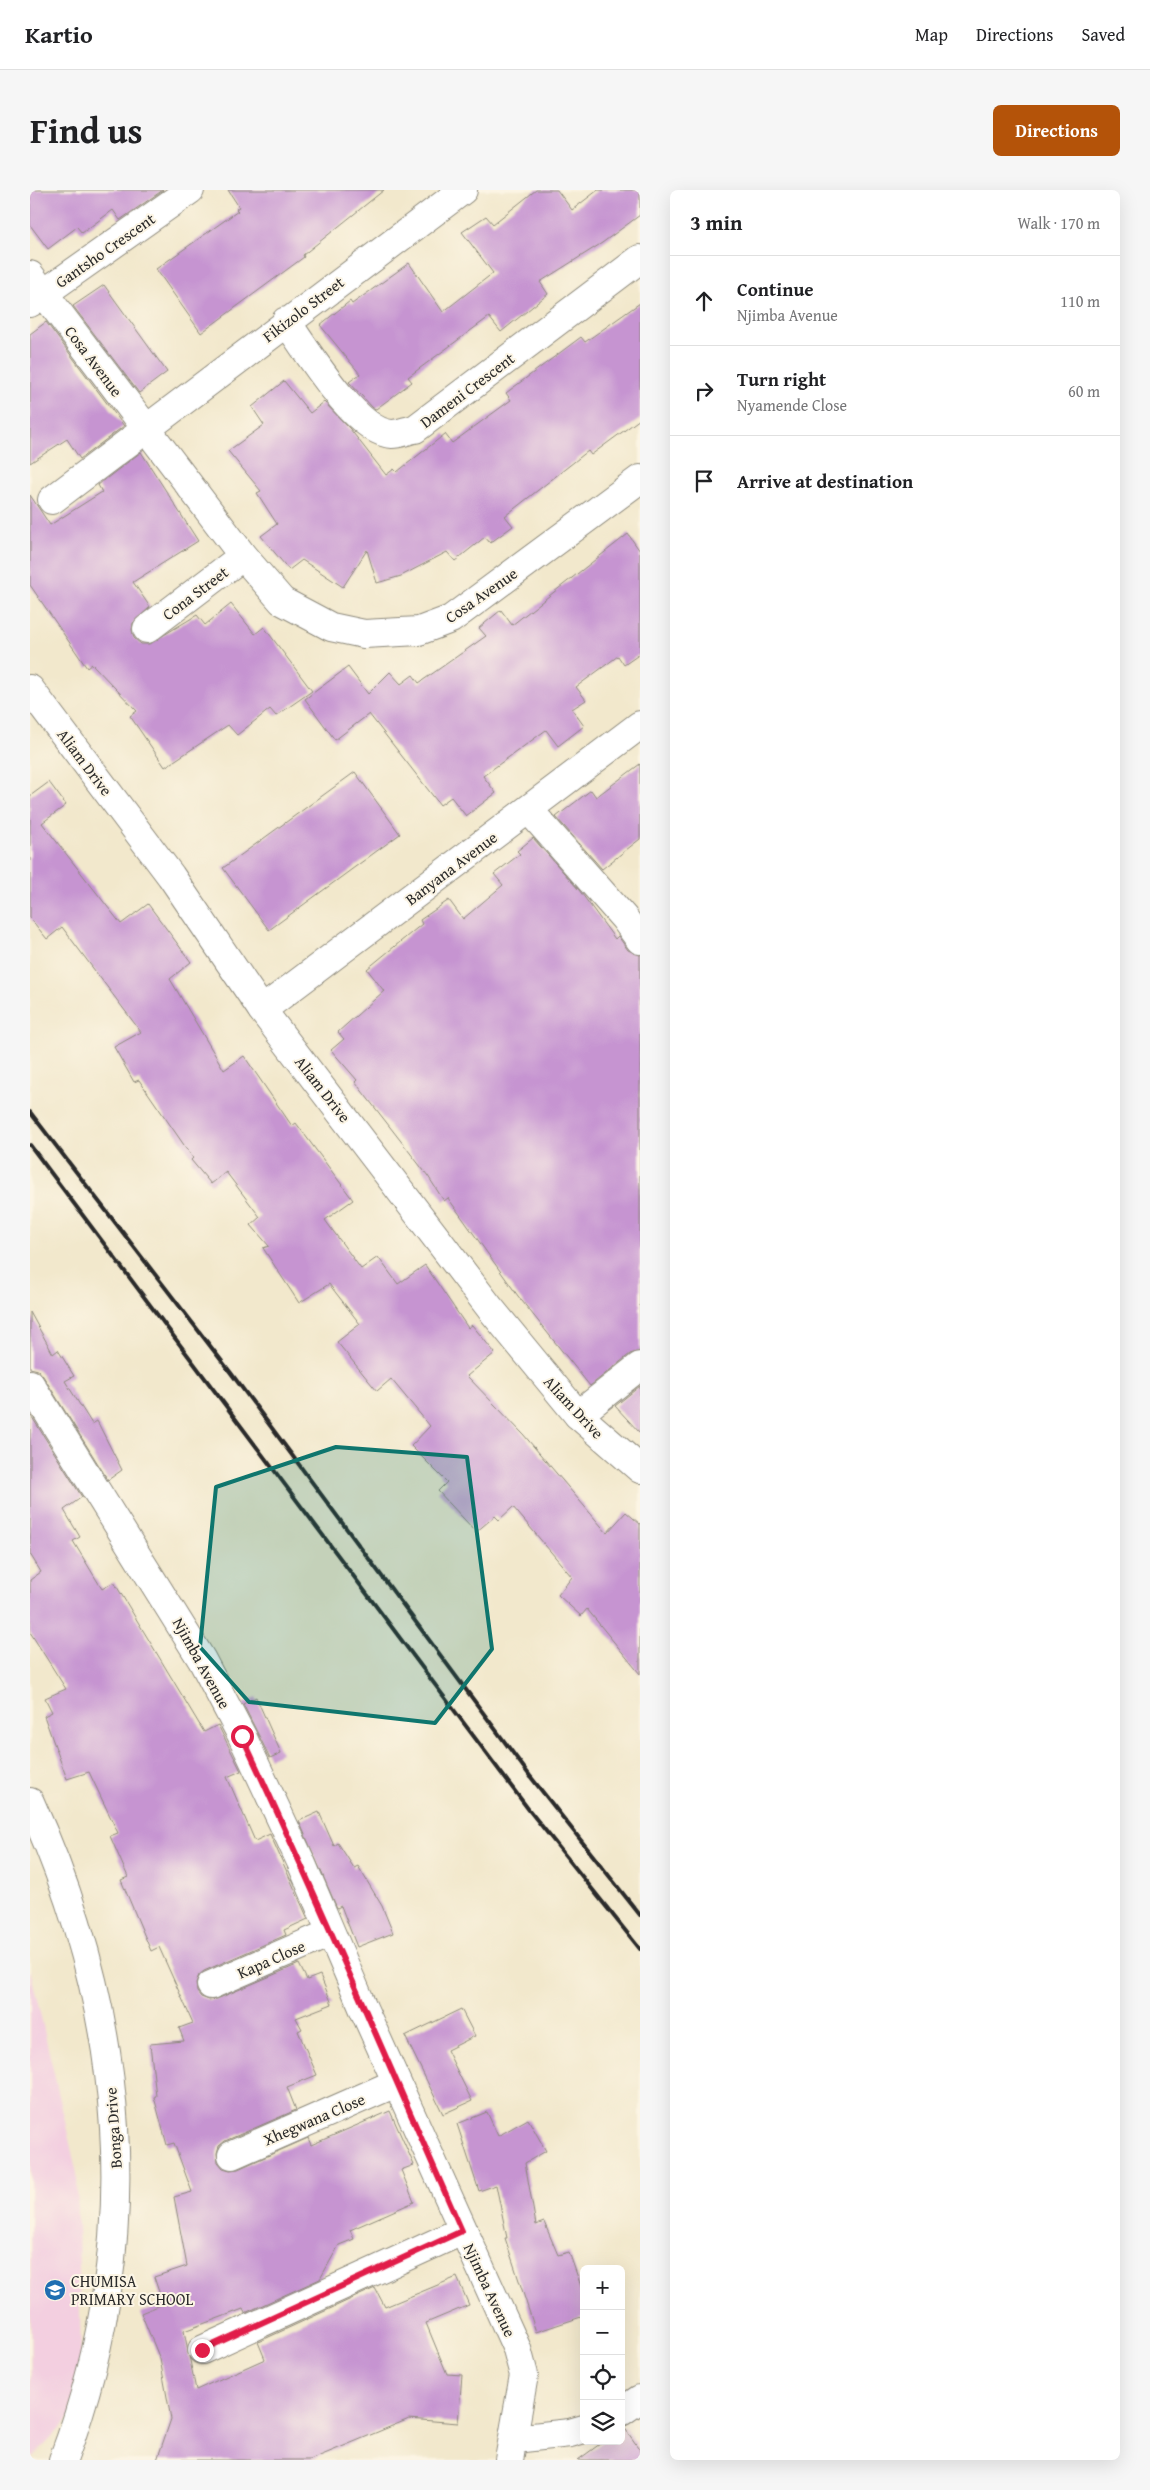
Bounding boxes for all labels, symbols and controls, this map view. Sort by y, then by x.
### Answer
text: Kartio [25,17,93,52]
text: Map [915,21,948,48]
text: Directions [976,21,1053,48]
text: Saved [1081,21,1125,48]
text: Find us [30,105,143,156]
button: Directions [993,105,1120,156]
street label: Gantsho Crescent [50,206,160,293]
text: 3 min [690,207,742,238]
text: Walk · 170 m [1017,211,1100,235]
street label: Fikizolo Street [257,270,349,348]
text: Continue [737,275,814,303]
icon: ahead [690,287,718,315]
text: 110 m [1060,289,1100,313]
text: Njimba Avenue [737,303,838,327]
street label: Cosa Avenue [59,320,129,402]
street label: Dameni Crescent [415,346,520,434]
text: Turn right [737,365,826,393]
icon: right [690,377,718,405]
text: 60 m [1068,379,1100,403]
text: Nyamende Close [737,393,847,417]
icon: arrive [690,467,718,495]
text: Arrive at destination [737,467,913,495]
street label: Cona Street [157,560,233,626]
street label: Cosa Avenue [440,561,522,629]
street label: Aliam Drive [52,723,118,801]
street label: Banyana Avenue [400,825,502,911]
street label: Aliam Drive [289,1051,357,1127]
street label: Aliam Drive [538,1370,610,1444]
street label: Njimba Avenue [167,1613,237,1713]
route start [231,1725,254,1748]
street label: Kapa Close [233,1933,309,1985]
street label: Bonga Drive [98,2087,128,2169]
street label: Xhegwana Close [259,2087,369,2151]
street label: Njimba Avenue [458,2239,522,2341]
map controls [580,2265,625,2445]
button: + [580,2265,625,2310]
place label: CHUMISA PRIMARY SCHOOL [71,2269,193,2311]
school or university icon: CHUMISA PRIMARY SCHOOL [43,2278,67,2302]
button: − [580,2310,625,2355]
route end [191,2339,214,2362]
button: locate [580,2355,625,2400]
button: layers [580,2400,625,2445]

